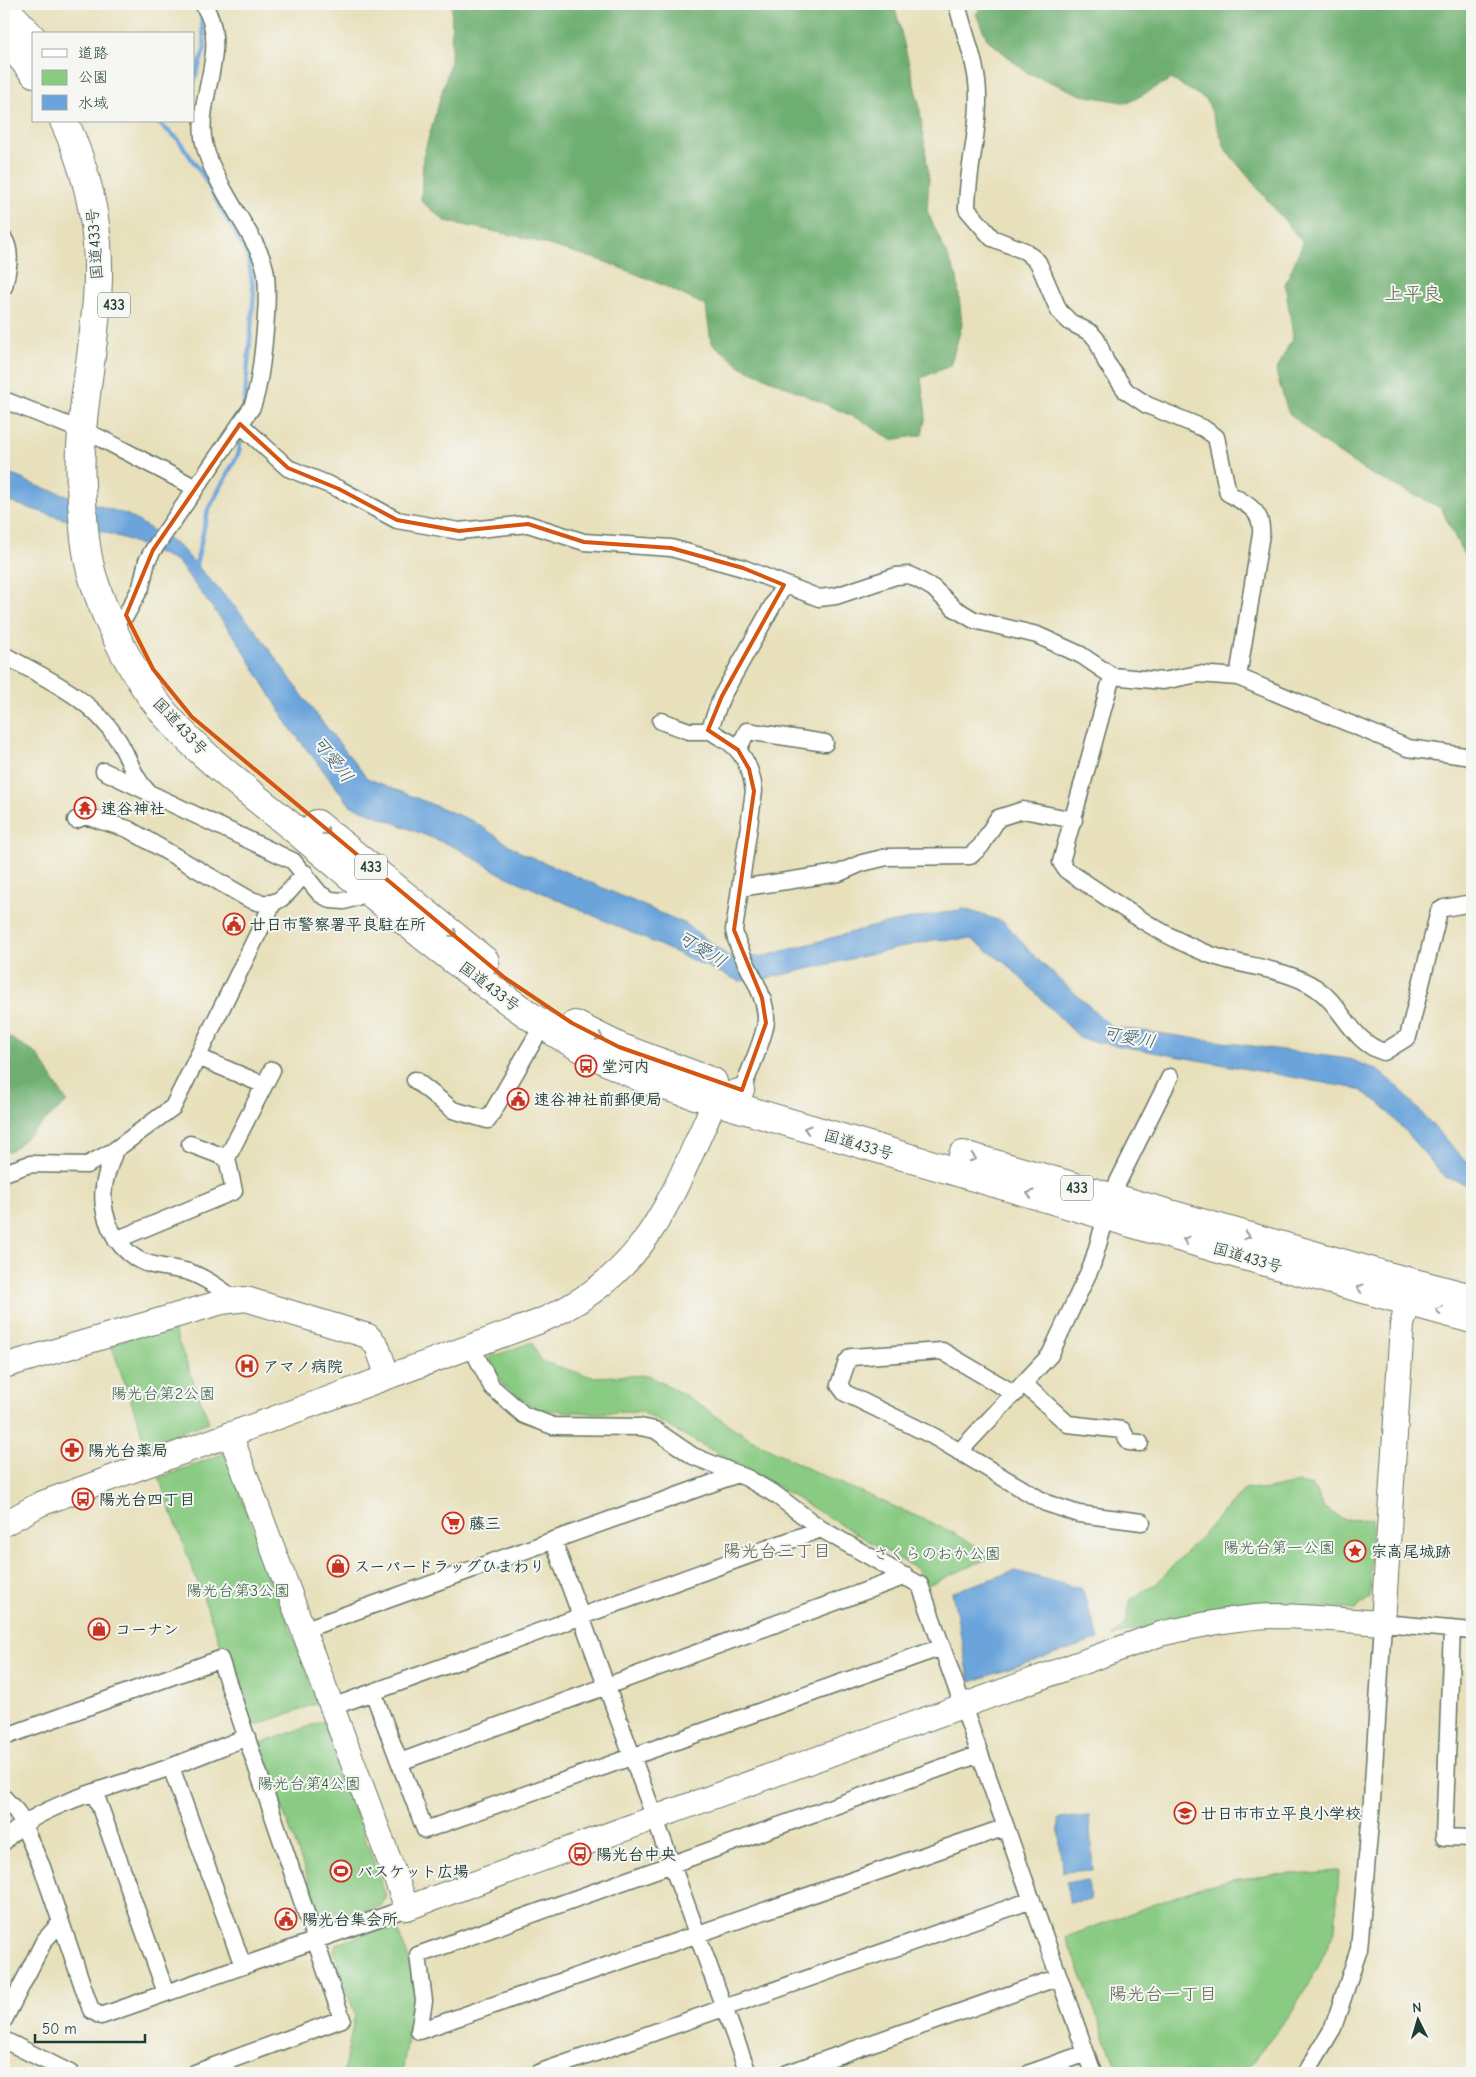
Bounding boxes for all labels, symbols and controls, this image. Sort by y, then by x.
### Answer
legend [32,32,195,122]
text: 道路 [78,44,108,62]
text: 公園 [78,68,108,86]
text: 水域 [78,94,108,112]
street label: 国道433号 [84,207,106,280]
district label: 上平良 [1384,283,1442,305]
road number: 433 [98,292,130,318]
street label: 国道433号 [149,694,211,759]
water label: 可愛川 [308,732,358,787]
temple icon: 速谷神社 [73,796,97,820]
place label: 速谷神社 [101,800,165,818]
one-way arrow [321,826,330,834]
road number: 433 [355,854,387,880]
public building icon: 廿日市警察署平良駐在所 [222,912,246,936]
place label: 廿日市警察署平良駐在所 [250,916,426,934]
water label: 可愛川 [673,926,730,973]
one-way arrow [448,928,457,937]
street label: 国道433号 [455,958,524,1016]
water label: 可愛川 [1100,1022,1157,1053]
one-way arrow [595,1031,604,1041]
bus stop icon: 堂河内 [574,1054,598,1078]
place label: 堂河内 [602,1058,650,1076]
public building icon: 速谷神社前郵便局 [506,1087,530,1111]
place label: 速谷神社前郵便局 [534,1091,662,1109]
one-way arrow [804,1124,812,1134]
street label: 国道433号 [822,1126,896,1164]
one-way arrow [969,1152,977,1162]
road number: 433 [1061,1176,1093,1200]
one-way arrow [1027,1190,1035,1200]
one-way arrow [1243,1230,1251,1240]
one-way arrow [1183,1235,1191,1245]
street label: 国道433号 [1211,1239,1285,1277]
one-way arrow [1355,1283,1364,1294]
one-way arrow [1435,1305,1444,1316]
hospital icon: アマノ病院 [235,1354,259,1378]
place label: アマノ病院 [263,1358,343,1376]
park label: 陽光台第2公園 [111,1385,215,1403]
pharmacy icon: 陽光台薬局 [60,1438,84,1462]
place label: 陽光台薬局 [88,1442,168,1460]
bus stop icon: 陽光台四丁目 [71,1487,95,1511]
place label: 陽光台四丁目 [99,1491,195,1509]
supermarket icon: 藤三 [441,1511,465,1535]
place label: 藤三 [469,1515,501,1533]
park label: 陽光台第一公園 [1223,1539,1335,1557]
place icon: 宗高尾城跡 [1343,1539,1367,1563]
district label: 陽光台三丁目 [723,1541,831,1562]
place label: 宗高尾城跡 [1371,1543,1451,1561]
park label: さくらのおか公園 [873,1545,1001,1563]
shop icon: スーパードラッグひまわり [326,1554,350,1578]
place label: スーパードラッグひまわり [354,1558,545,1576]
park label: 陽光台第3公園 [186,1582,290,1600]
shop icon: コーナン [87,1617,111,1641]
place label: コーナン [115,1621,179,1639]
park label: 陽光台第4公園 [257,1775,361,1793]
school or university icon: 廿日市市立平良小学校 [1173,1801,1197,1825]
place label: 廿日市市立平良小学校 [1201,1805,1361,1823]
bus stop icon: 陽光台中央 [568,1842,592,1866]
place label: 陽光台中央 [596,1846,676,1864]
sports icon: バスケット広場 [329,1859,353,1883]
place label: バスケット広場 [357,1863,469,1881]
public building icon: 陽光台集会所 [274,1907,298,1931]
place label: 陽光台集会所 [302,1911,398,1929]
district label: 陽光台一丁目 [1109,1984,1217,2005]
north arrow [1394,1994,1444,2044]
text: N [1412,1999,1422,2016]
scale bar [35,2012,145,2044]
text: 50 m [42,2020,77,2038]

